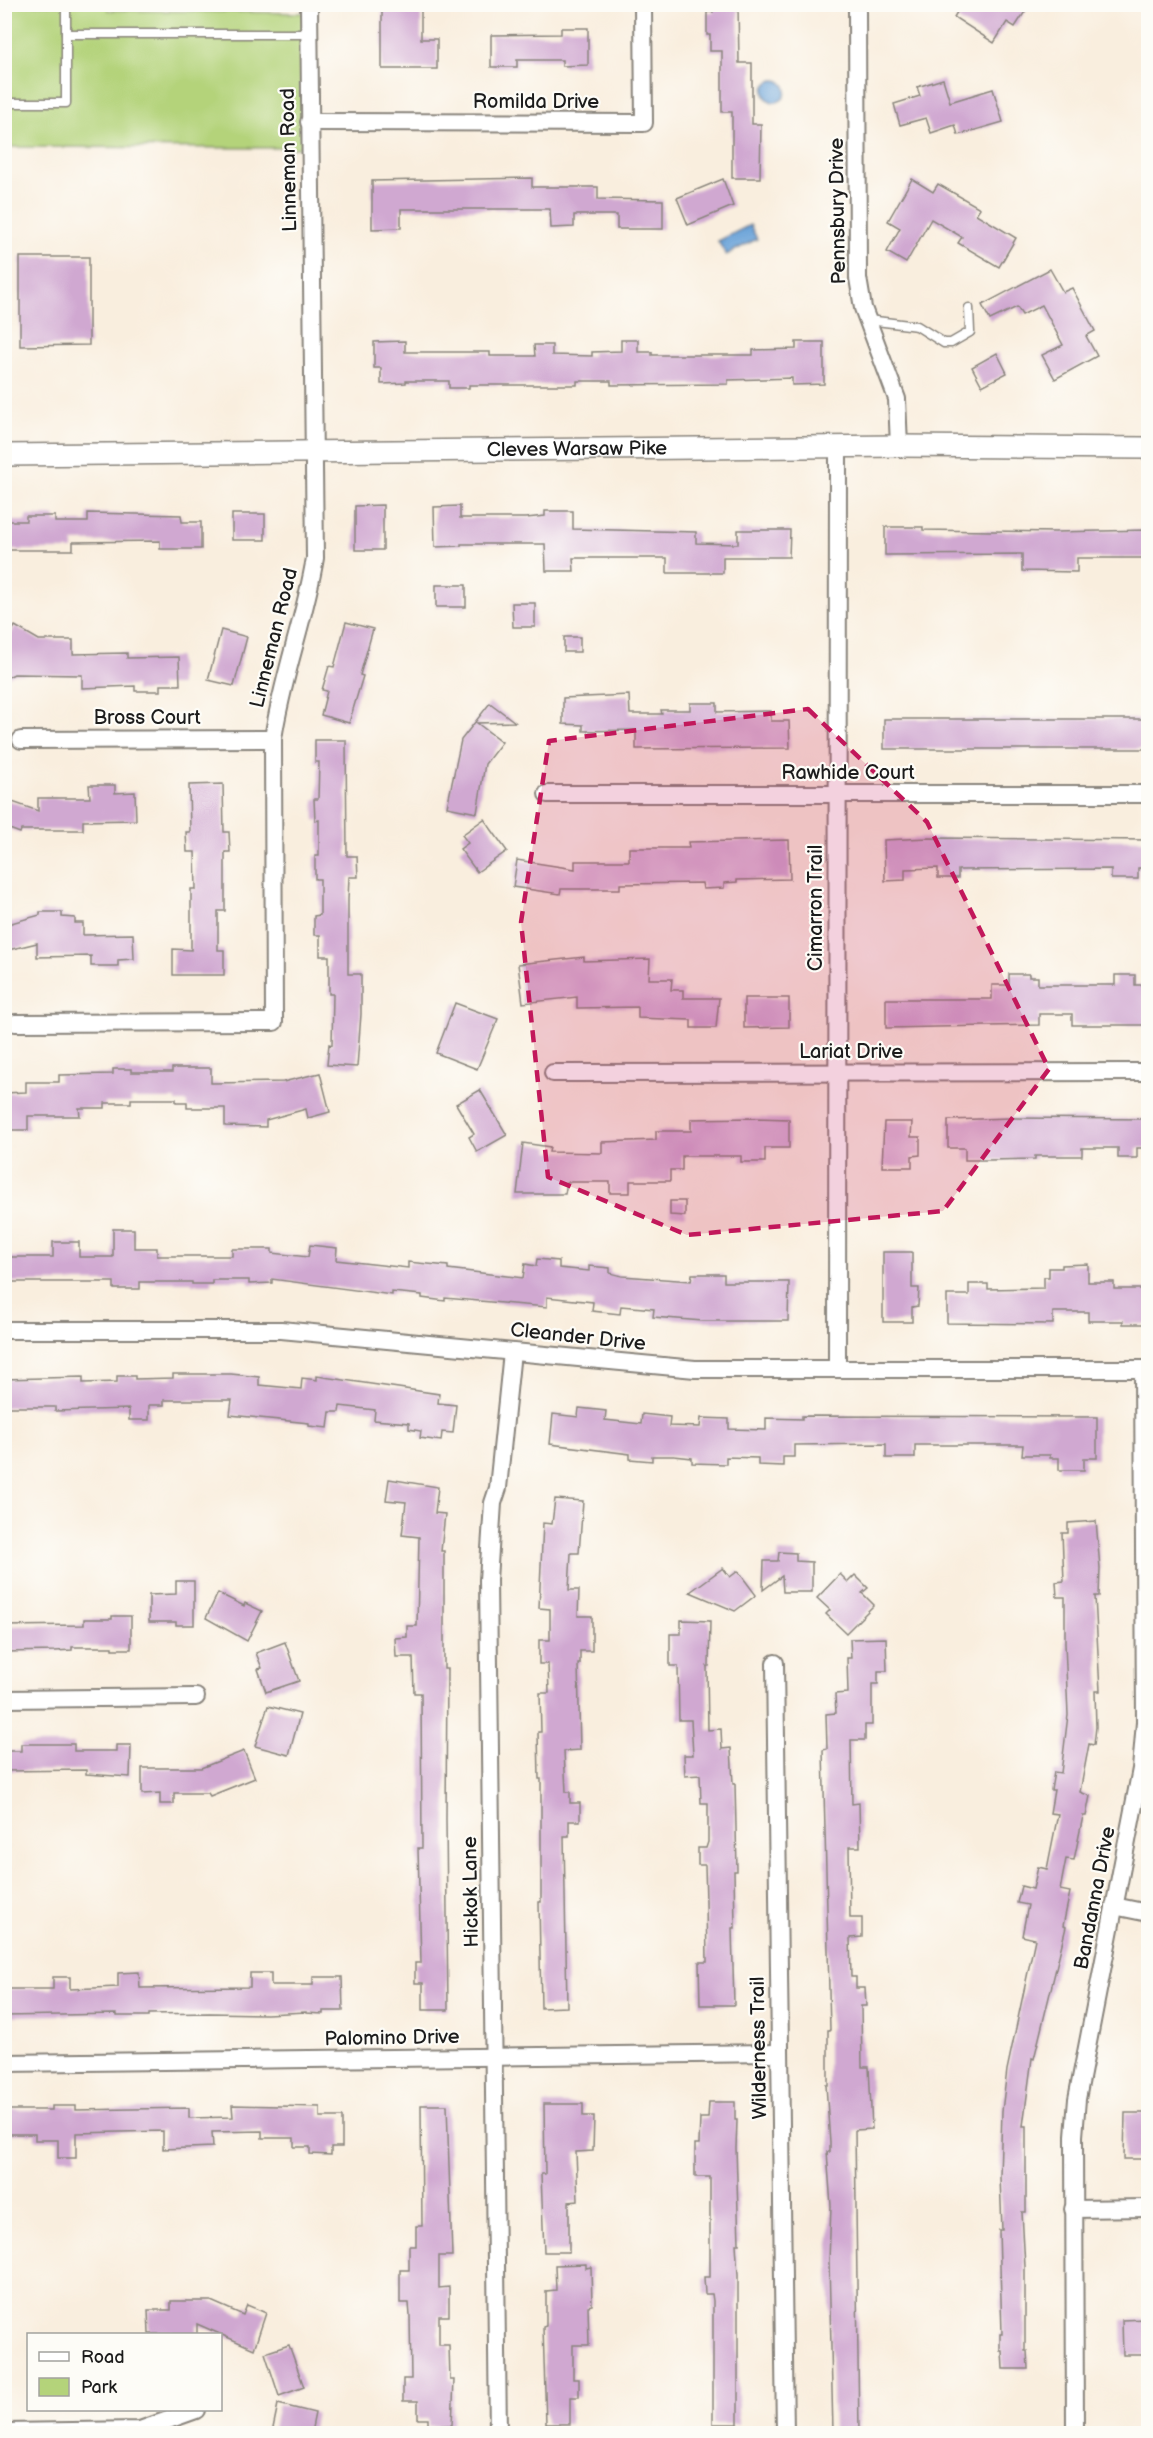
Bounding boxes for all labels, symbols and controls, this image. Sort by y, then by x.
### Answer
street label: Linneman Road [276,88,302,232]
street label: Romilda Drive [473,90,599,114]
street label: Pennsbury Drive [825,137,851,285]
street label: Cleves Warsaw Pike [487,436,667,462]
street label: Linneman Road [245,565,303,711]
street label: Bross Court [93,706,201,730]
street label: Rawhide Court [781,761,915,785]
street label: Cimarron Trail [804,845,828,971]
street label: Lariat Drive [799,1040,903,1064]
street label: Cleander Drive [509,1318,647,1356]
street label: Bandanna Drive [1069,1824,1121,1972]
street label: Hickok Lane [458,1836,484,1948]
street label: Wilderness Trail [746,1976,772,2120]
street label: Palomino Drive [324,2025,460,2051]
legend [27,2333,222,2411]
text: Road [81,2347,125,2368]
text: Park [81,2377,117,2398]

